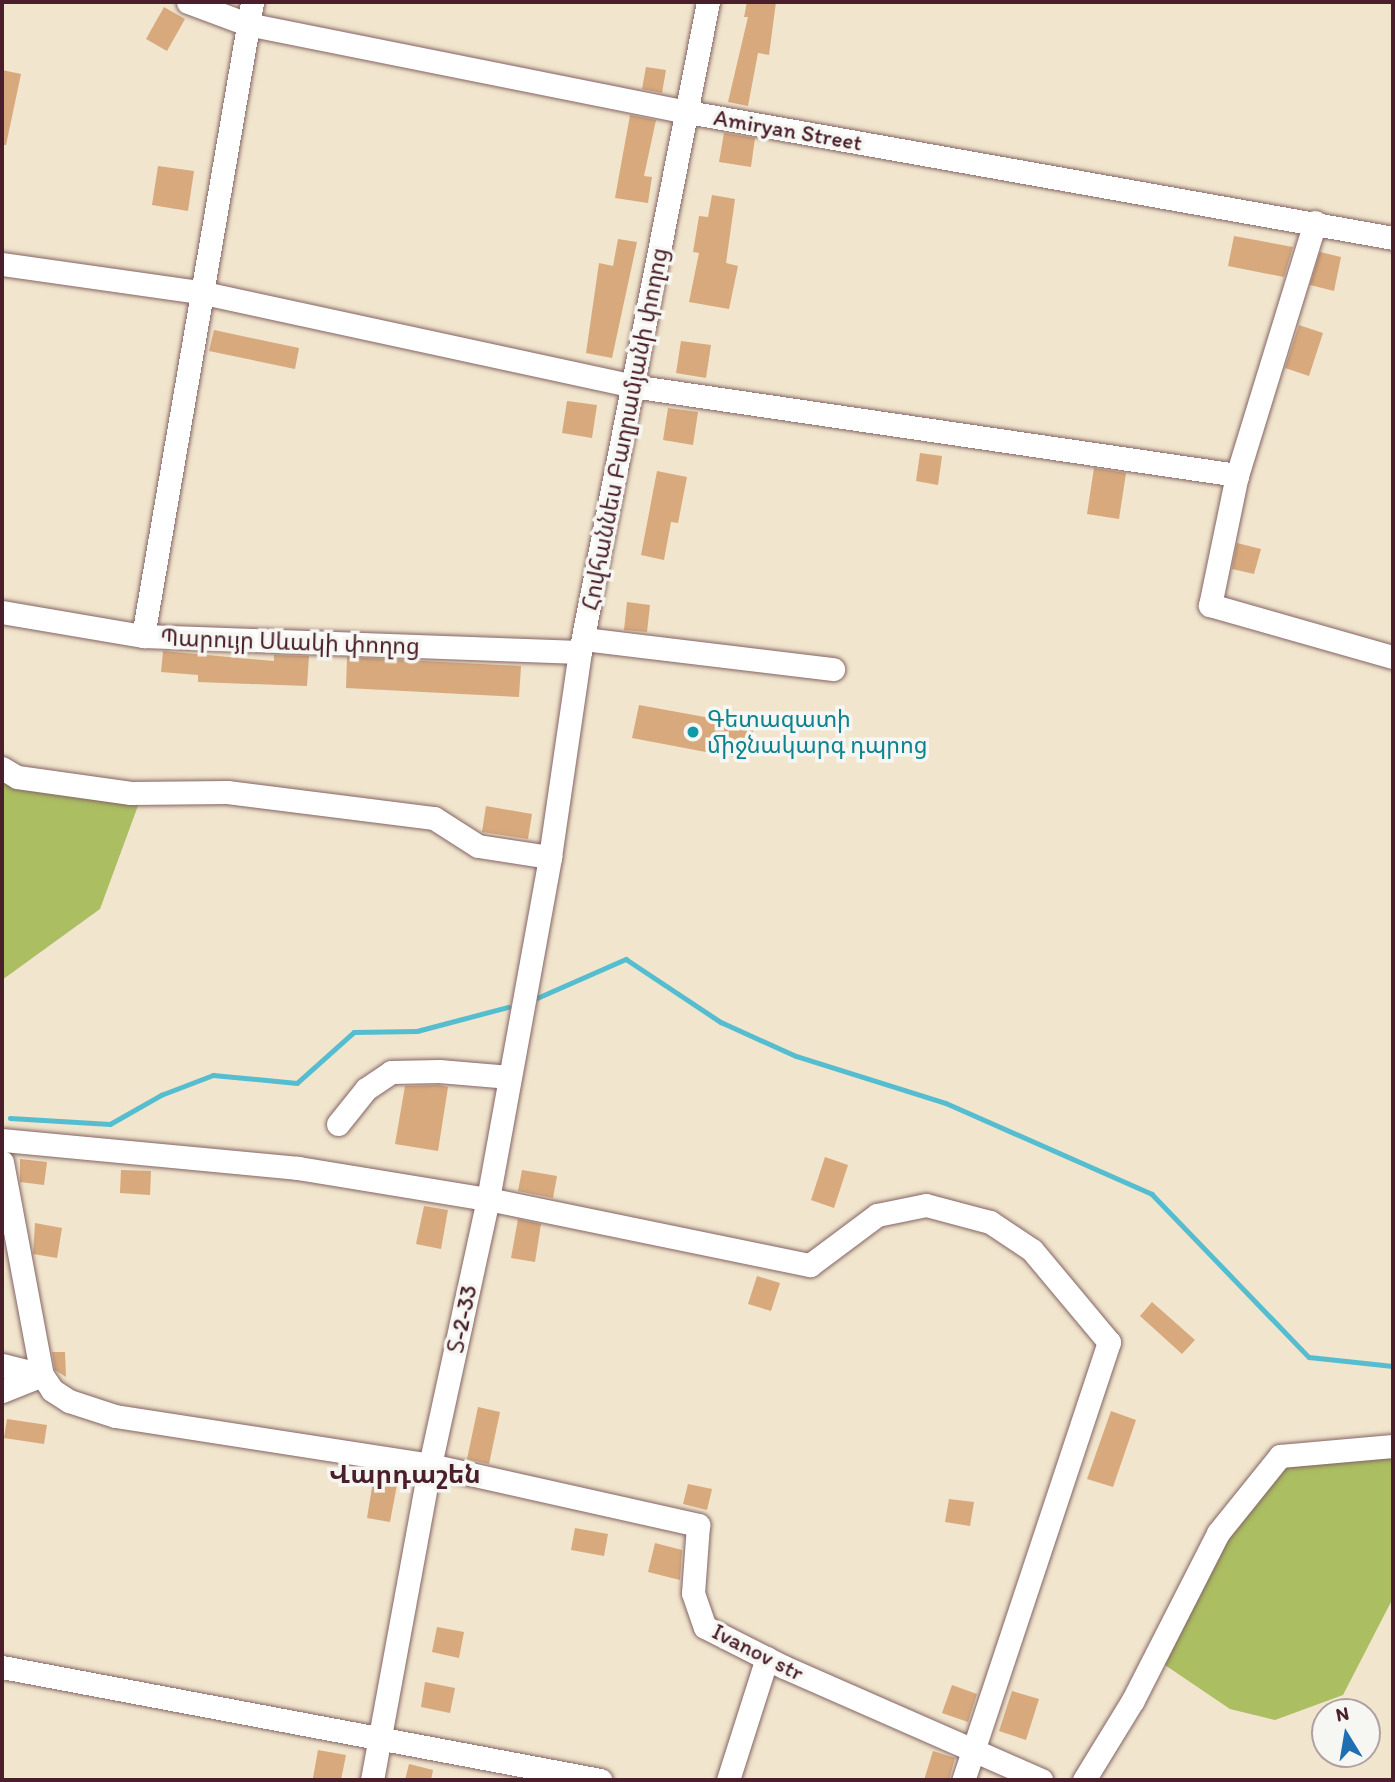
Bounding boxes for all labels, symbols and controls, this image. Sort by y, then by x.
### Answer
street label: Amiryan Street [712,103,864,157]
street label: Հովհաննես Բաղրամյանի փողոց [576,245,674,613]
street label: Պարույր Սևակի փողոց [160,624,420,660]
place label: Գետազատի միջնակարգ դպրոց [707,705,927,759]
marker: Գետազատի միջնակարգ դպրոց [685,724,701,740]
street label: Տ-2-33 [441,1283,483,1355]
district label: Վարդաշեն [329,1459,481,1491]
street label: Ivanov str [708,1617,808,1687]
north arrow [1311,1698,1381,1768]
text: N [1334,1701,1351,1726]

